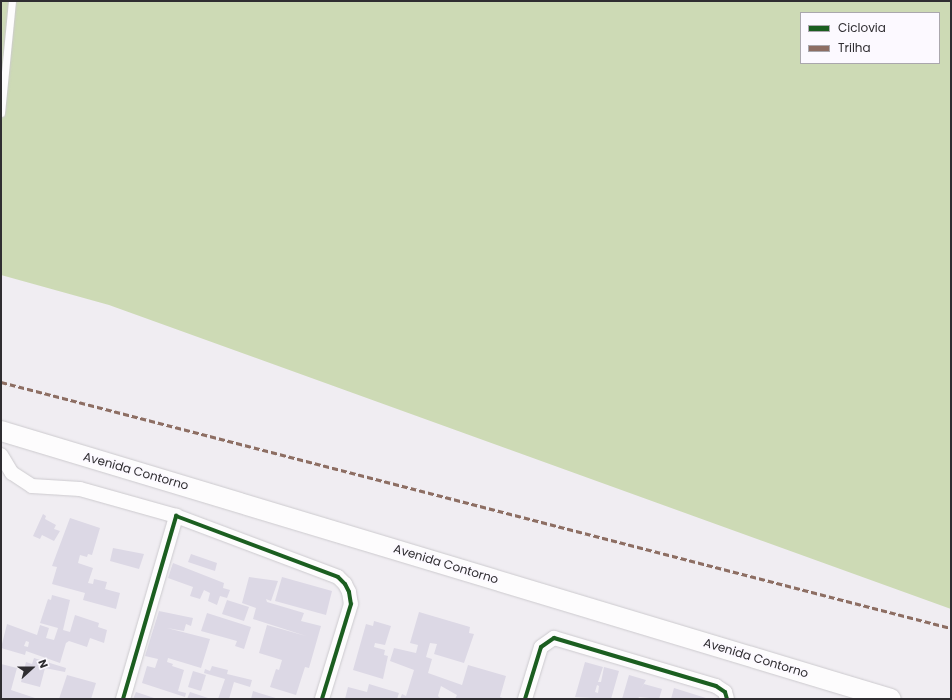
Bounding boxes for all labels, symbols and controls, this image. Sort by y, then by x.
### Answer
legend [800,12,940,64]
text: Ciclovia [838,19,886,36]
text: Trilha [838,39,871,56]
street label: Avenida Contorno [82,449,190,493]
street label: Avenida Contorno [392,541,500,587]
street label: Avenida Contorno [702,635,810,681]
north arrow [12,648,52,688]
text: N [34,657,52,670]

